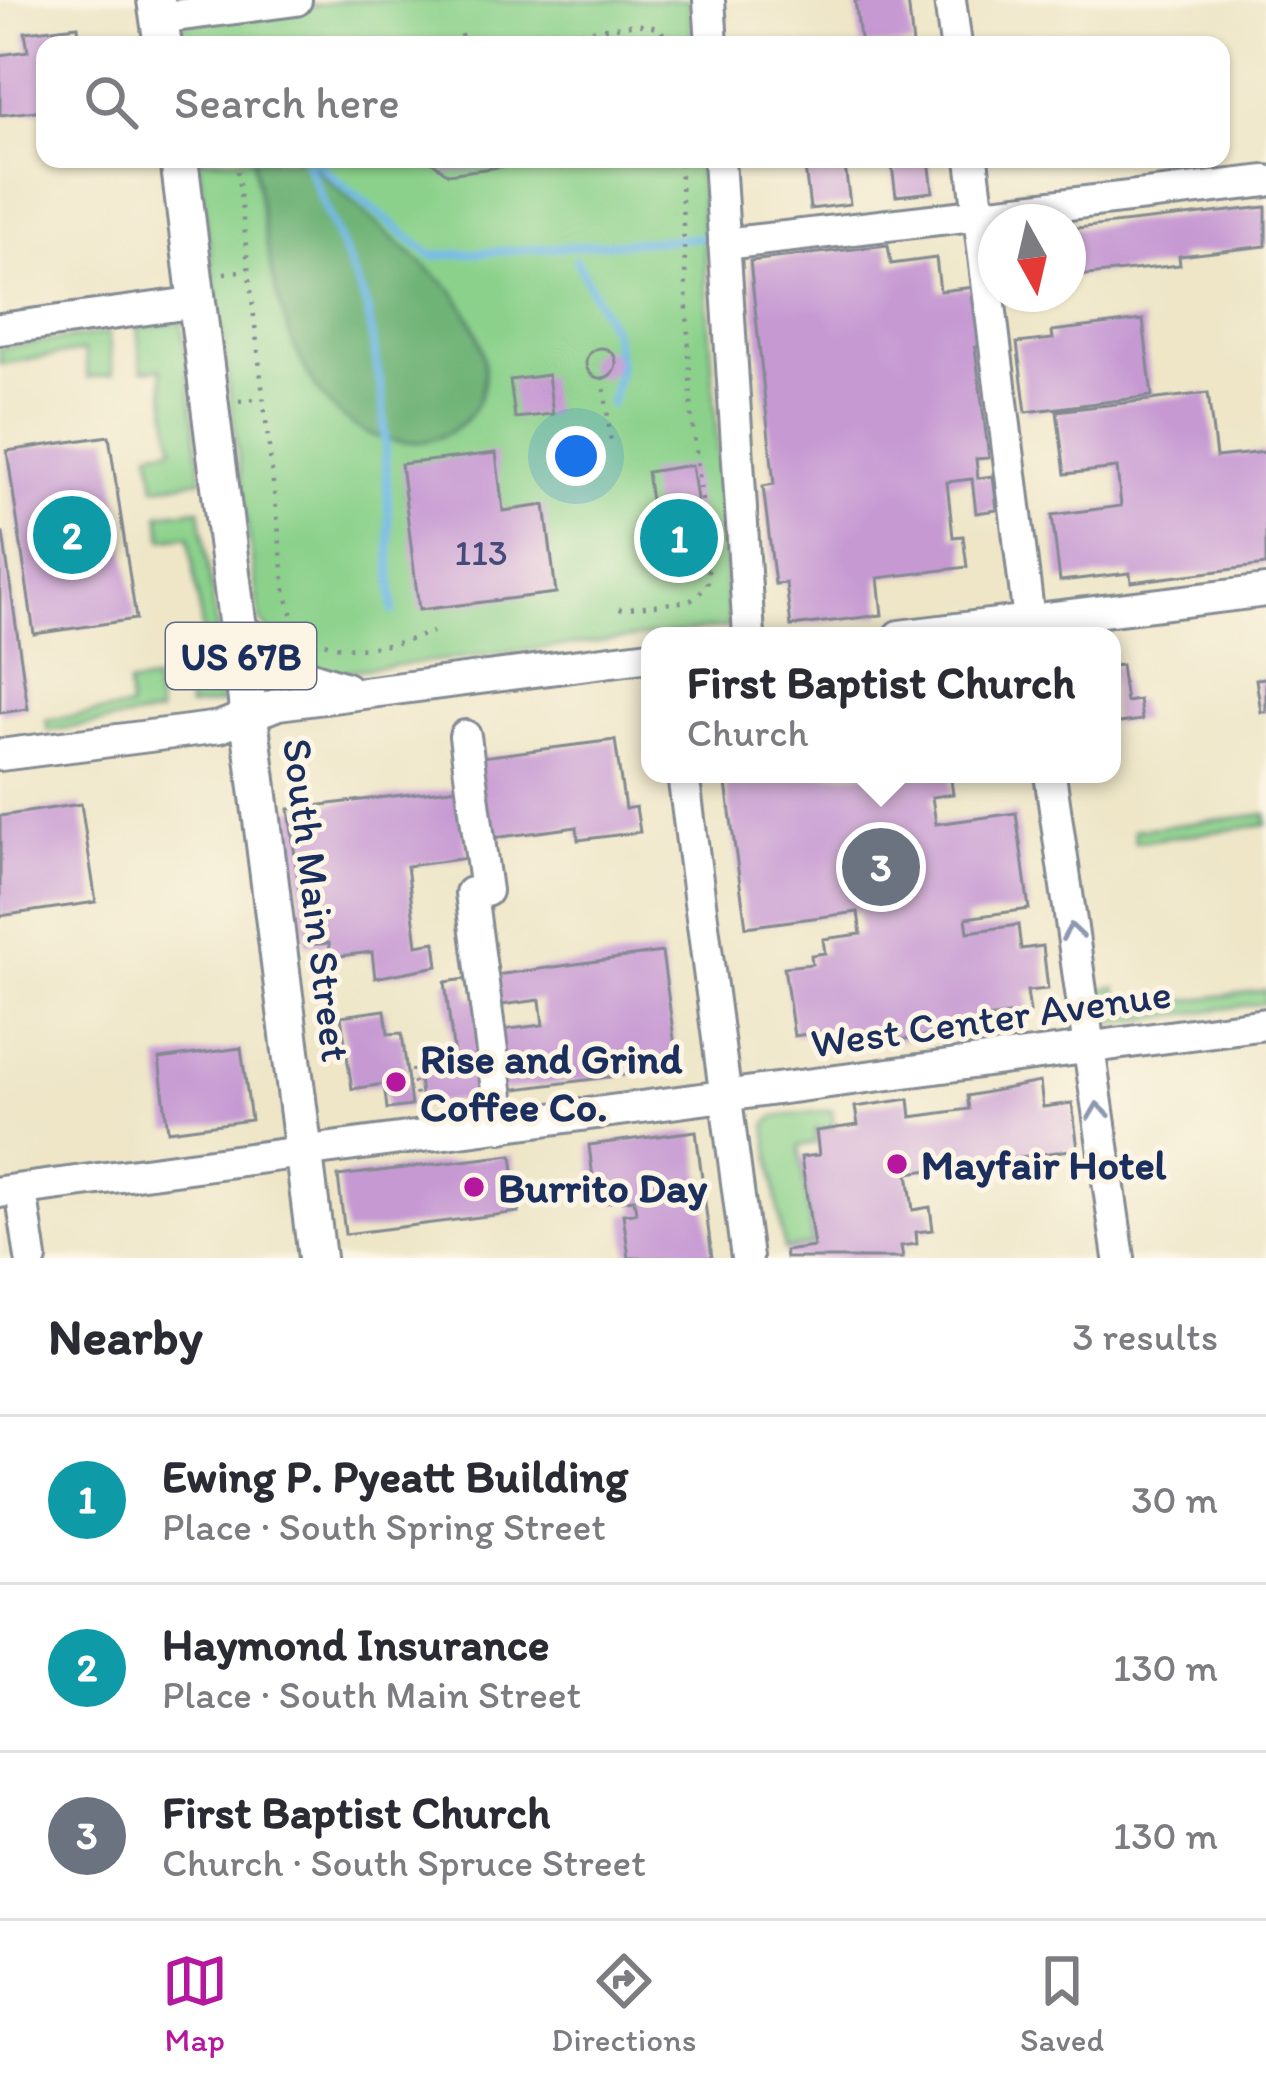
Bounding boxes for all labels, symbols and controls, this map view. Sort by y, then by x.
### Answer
search box [36,36,1230,168]
icon: search [78,69,144,135]
text: Search here [174,75,400,129]
north arrow [978,204,1086,312]
your location [546,426,606,486]
pin: 2 [33,490,111,580]
pin: 1 [640,493,718,583]
house number: 113 [454,531,508,574]
road number: US 67B [166,623,316,689]
popup [641,627,1121,783]
text: First Baptist Church [687,655,1075,709]
text: Church [687,709,808,756]
street label: South Main Street [272,735,362,1065]
pin: 3 [842,822,920,912]
one-way arrow [1060,923,1086,942]
street label: West Center Avenue [807,967,1175,1069]
place label: Rise and Grind Coffee Co. [420,1033,682,1132]
marker: Rise and Grind Coffee Co. [383,1069,409,1095]
one-way arrow [1086,1102,1112,1121]
place label: Mayfair Hotel [921,1139,1167,1190]
marker: Mayfair Hotel [884,1151,910,1177]
place label: Burrito Day [498,1162,708,1213]
marker: Burrito Day [461,1174,487,1200]
text: Nearby [48,1306,203,1367]
text: 3 results [1072,1313,1218,1360]
text: Ewing P. Pyeatt Building [162,1449,628,1503]
text: 1 [78,1476,96,1523]
text: 30 m [1131,1476,1218,1523]
text: Place · South Spring Street [162,1503,606,1550]
text: Haymond Insurance [162,1617,550,1671]
text: 2 [77,1644,97,1691]
text: 130 m [1113,1644,1218,1691]
text: Place · South Main Street [162,1671,581,1718]
text: First Baptist Church [162,1785,550,1839]
text: 3 [76,1812,98,1859]
text: 130 m [1113,1812,1218,1859]
text: Church · South Spruce Street [162,1839,646,1886]
tab: Map [162,1948,228,2059]
tab: Directions [551,1948,696,2059]
tab: Saved [1020,1948,1104,2059]

